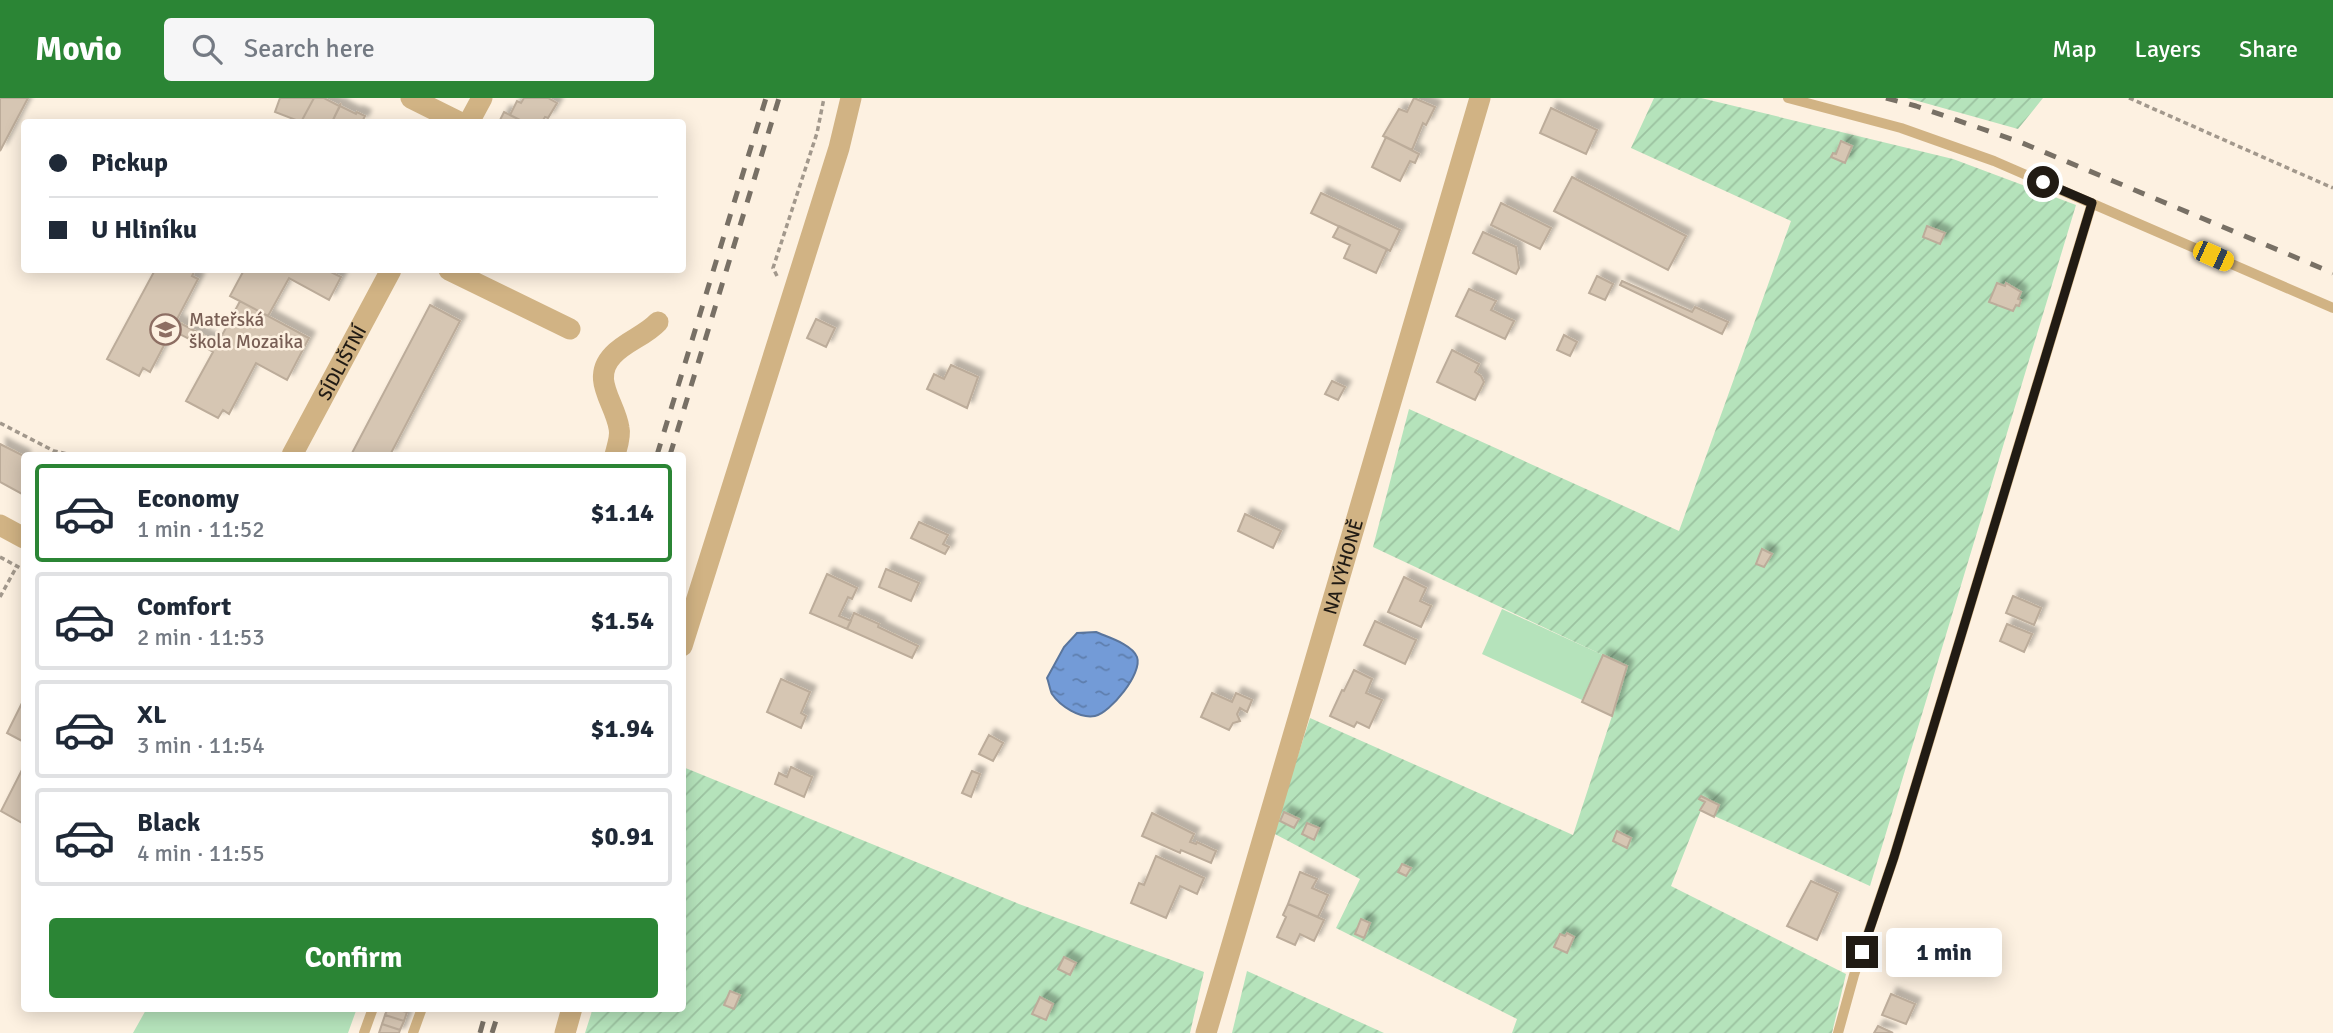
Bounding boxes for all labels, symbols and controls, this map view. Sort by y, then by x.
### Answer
search box [164,18,654,81]
text: Movio [35,29,122,70]
icon: search [188,30,226,68]
text: Search here [244,33,375,65]
text: Map [2052,34,2097,64]
text: Layers [2135,34,2201,64]
text: Share [2239,34,2298,64]
text: Pickup [91,147,168,179]
route start [2027,166,2059,198]
text: U Hliníku [91,214,197,246]
car [2190,238,2237,274]
place label: Mateřská škola Mozaika [189,308,303,354]
school or university icon: Mateřská škola Mozaika [149,313,183,347]
street label: SÍDLIŠTNÍ [313,321,372,405]
icon: car [53,482,116,545]
text: Economy [137,483,239,515]
text: $1.14 [590,497,654,529]
text: 1 min · 11:52 [137,515,265,544]
street label: NA VÝHONĚ [1318,516,1369,617]
icon: car [53,590,116,653]
text: Comfort [137,591,231,623]
text: $1.54 [590,605,654,637]
text: 2 min · 11:53 [137,623,265,652]
icon: car [53,698,116,761]
text: XL [137,699,167,731]
text: $1.94 [590,713,654,745]
text: 3 min · 11:54 [137,731,265,760]
icon: car [53,806,116,869]
text: Black [137,807,200,839]
text: $0.91 [590,821,654,853]
text: 4 min · 11:55 [137,839,265,868]
button: Confirm [49,918,658,998]
callout: 1 min [1886,928,2002,976]
route end [1846,936,1878,968]
text: 1 min [1916,938,1972,967]

